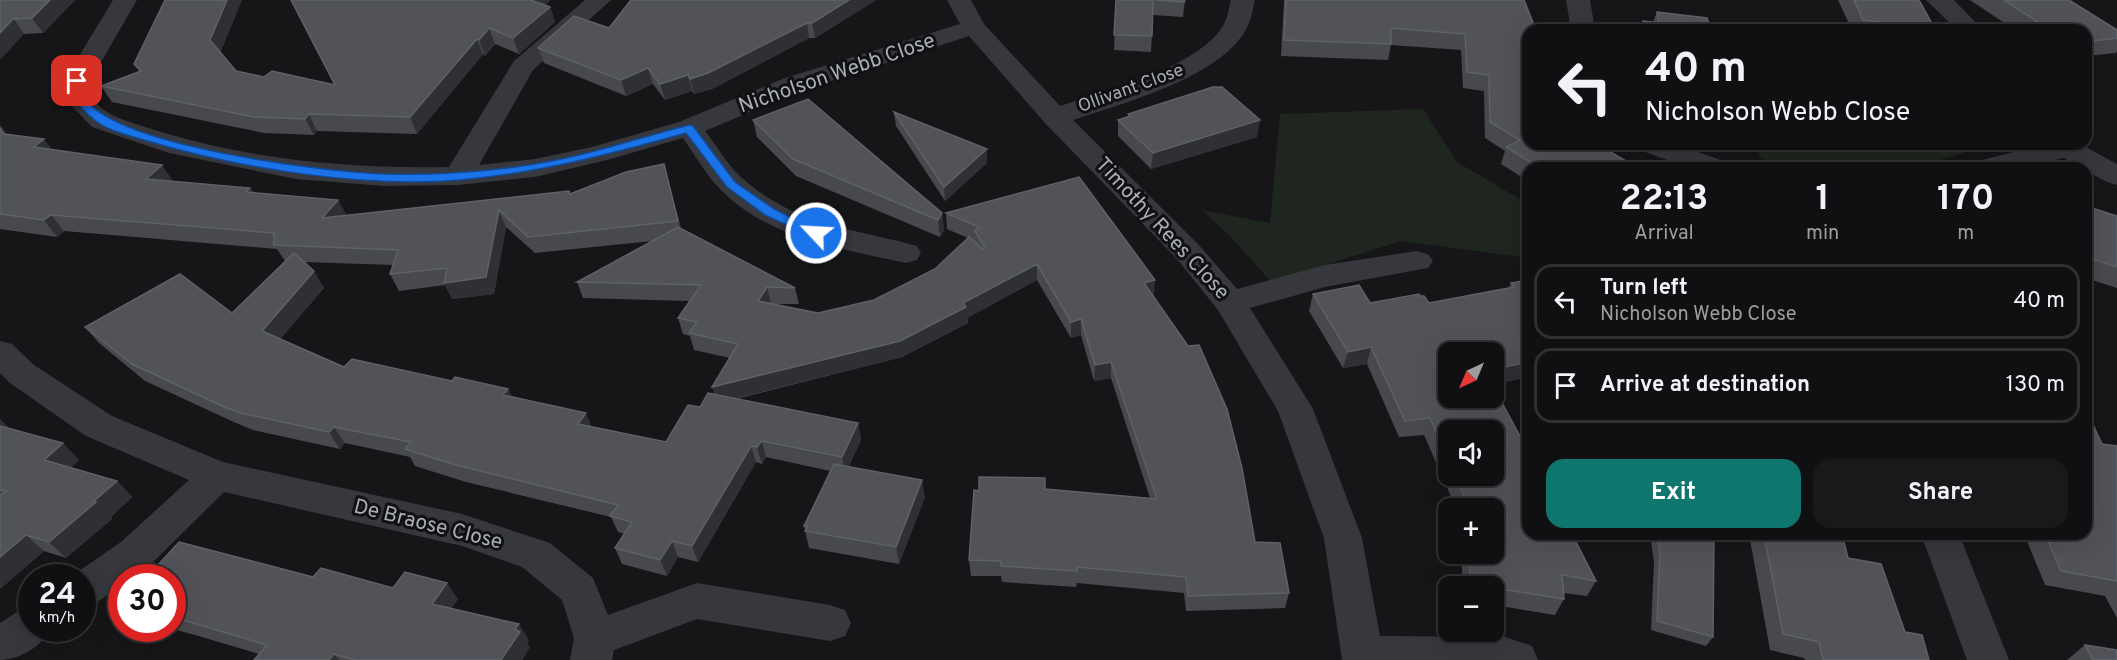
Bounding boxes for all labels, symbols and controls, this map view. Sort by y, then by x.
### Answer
street label: Nicholson Webb Close [735,28,939,120]
text: 40 m [1645,44,1747,97]
icon: left [1546,48,1624,126]
pin [51,55,102,106]
street label: Ollivant Close [1075,59,1187,119]
icon: arrive [60,64,93,97]
text: Nicholson Webb Close [1645,96,1910,130]
street label: Timothy Rees Close [1089,152,1235,306]
text: 22:13 [1620,177,1708,223]
text: 1 [1815,177,1830,223]
text: 170 [1937,177,1994,223]
position arrow [784,201,848,265]
text: Arrival [1634,221,1694,247]
text: min [1806,221,1839,247]
text: m [1957,221,1974,247]
text: Turn left [1600,275,1688,302]
icon: left [1549,285,1582,318]
text: 40 m [2013,288,2065,315]
text: Nicholson Webb Close [1600,302,1796,328]
north arrow [1438,342,1504,408]
map controls [1438,342,1504,642]
icon: arrive [1549,369,1582,402]
text: Arrive at destination [1600,372,1810,399]
text: 130 m [2006,372,2065,399]
button: sound [1438,420,1504,486]
button: Exit [1546,459,1801,528]
button: Share [1813,459,2068,528]
street label: De Braose Close [351,493,505,557]
button: + [1438,498,1504,564]
speed limit sign: 30 [108,564,186,642]
button: − [1438,576,1504,642]
text: 24 [38,577,76,614]
text: km/h [39,609,75,628]

